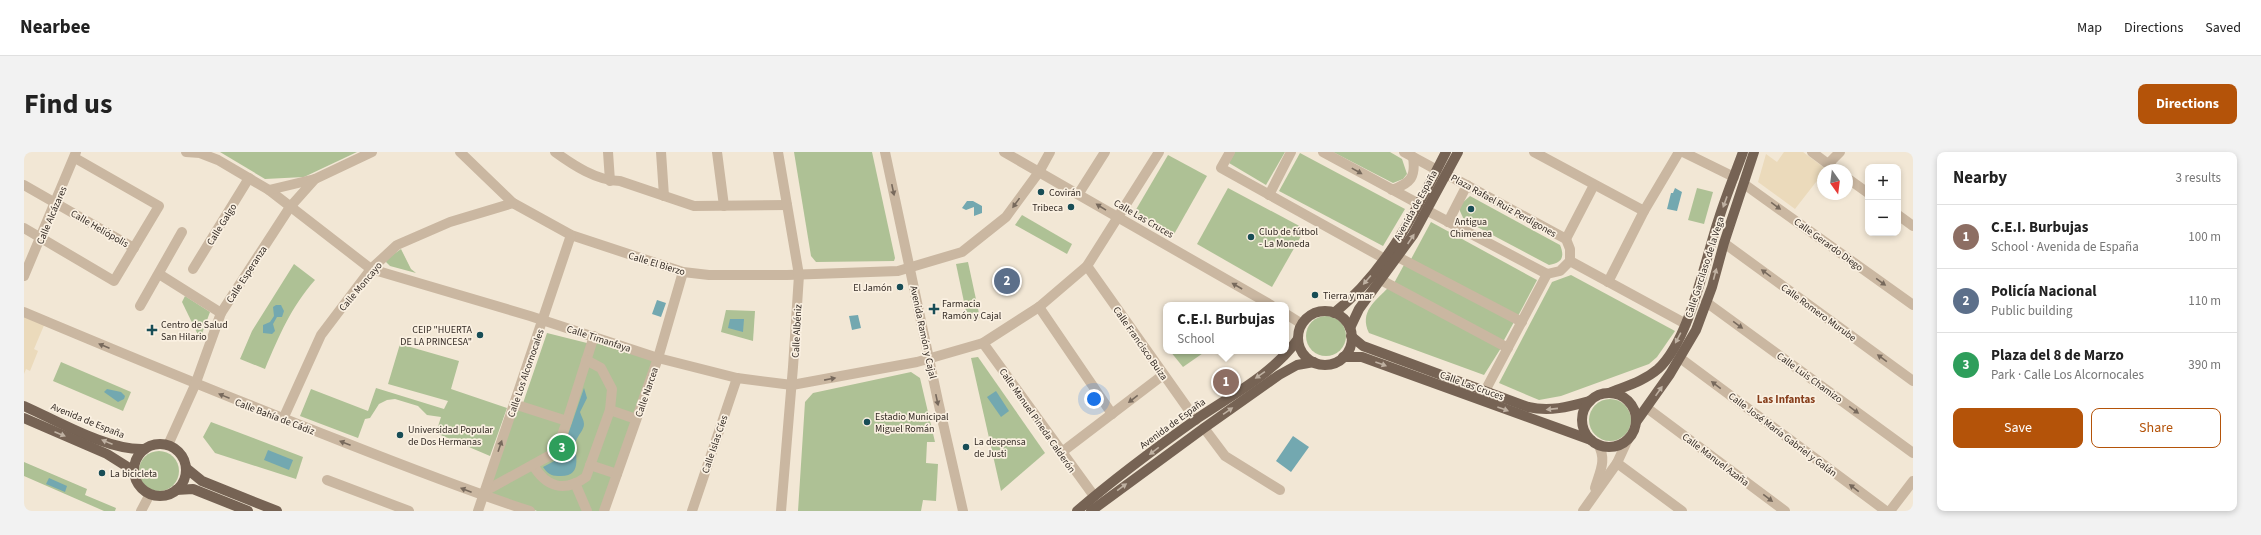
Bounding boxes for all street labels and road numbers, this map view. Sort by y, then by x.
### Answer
street label: Avenida de España [1391,168,1441,243]
street label: Plaza Rafael Ruiz Perdigones [1448,171,1559,241]
street label: Calle Alcázares [33,184,70,247]
street label: Calle Las Cruces [1111,196,1176,242]
street label: Calle Galgo [203,201,240,248]
street label: Calle Heliópolis [68,207,131,251]
street label: Calle Garcilaso de la Vega [1682,215,1728,320]
street label: Calle Gerardo Diego [1791,215,1866,275]
street label: Calle Esperanza [223,243,271,306]
street label: Calle El Bierzo [626,249,687,279]
street label: Calle Moncayo [336,259,386,314]
street label: Calle Romero Murube [1778,281,1859,345]
street label: Avenida Ramón y Cajal [906,284,940,380]
street label: Calle Albéniz [789,304,805,358]
street label: Calle Francisco Buiza [1109,304,1171,383]
street label: Calle Timanfaya [565,322,633,356]
street label: Calle Los Alcornocales [504,327,548,419]
street label: Calle Luis Chamizo [1774,349,1845,406]
street label: Calle Manuel Pineda Calderón [996,365,1079,476]
street label: Calle Narcea [632,366,662,419]
street label: Calle Las Cruces [1438,368,1506,404]
street label: Calle José María Gabriel y Galán [1725,389,1840,480]
street label: Calle Bahía de Cádiz [233,395,316,439]
street label: Avenida de España [1137,395,1208,453]
street label: Avenida de España [49,400,127,442]
street label: Calle Islas Cíes [698,413,731,475]
street label: Calle Manuel Azaña [1679,430,1752,490]

